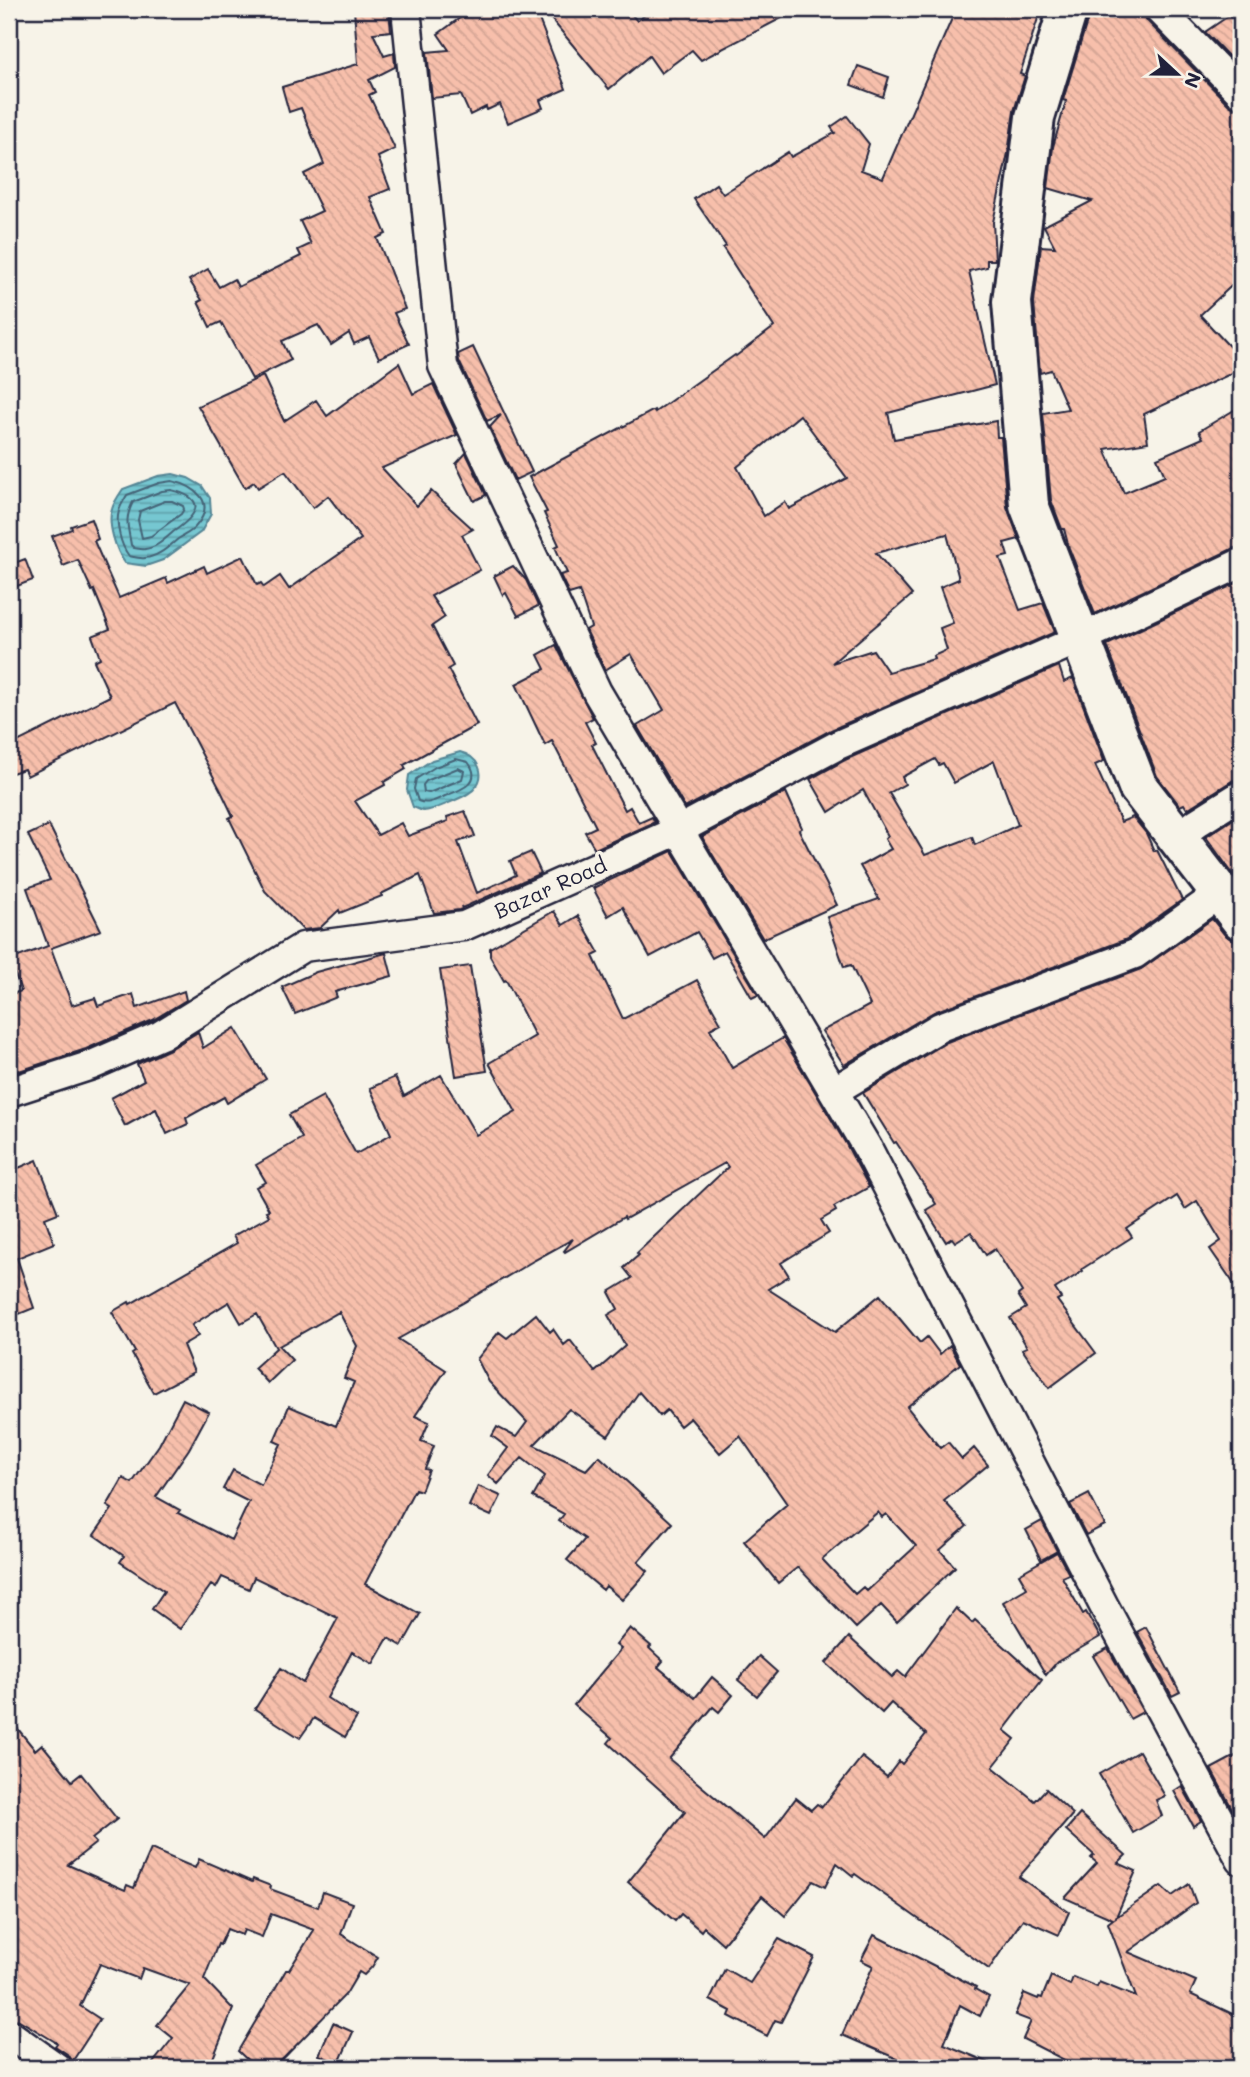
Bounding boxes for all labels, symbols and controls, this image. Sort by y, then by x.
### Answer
north arrow [1142,38,1212,108]
text: N [1179,69,1208,92]
street label: Bazar Road [489,850,611,924]

